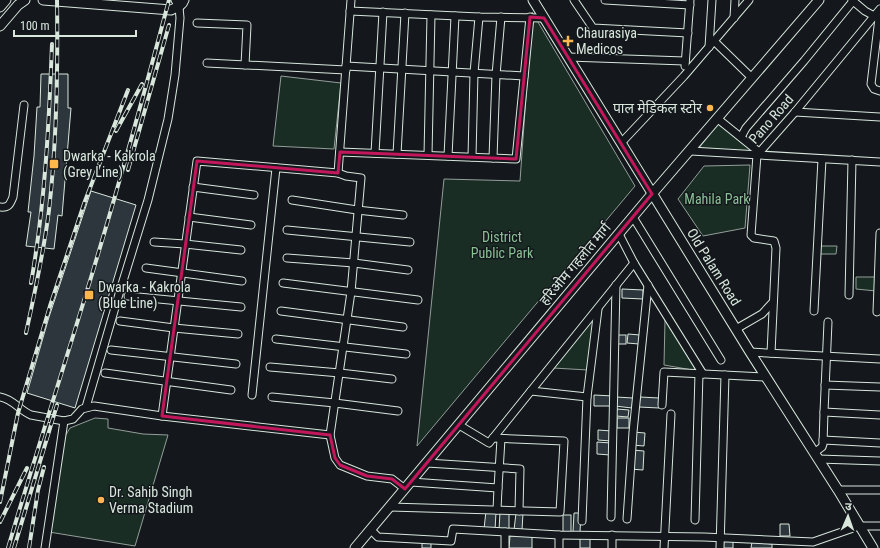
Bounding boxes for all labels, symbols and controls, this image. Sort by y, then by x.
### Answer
scale bar [14,12,136,38]
text: 100 m [20,19,50,33]
place label: Chaurasiya Medicos [576,25,637,57]
marker: Chaurasiya Medicos [563,36,573,46]
street label: Pano Road [745,91,797,147]
place label: पाल मेडिकल स्टोर [613,99,702,116]
marker: पाल मेडिकल स्टोर [705,103,715,113]
place label: Dwarka - Kakrola (Grey Line) [63,148,156,181]
marker: Dwarka - Kakrola (Grey Line) [48,158,60,170]
park label: Mahila Park [684,191,750,207]
street label: हरिओम गहलोत मार्ग [536,219,615,308]
street label: Old Palam Road [684,225,744,309]
park label: District Public Park [471,229,534,261]
place label: Dwarka - Kakrola (Blue Line) [98,279,191,312]
marker: Dwarka - Kakrola (Blue Line) [83,289,95,301]
place label: Dr. Sahib Singh Verma Stadium [109,484,193,516]
marker: Dr. Sahib Singh Verma Stadium [96,495,106,505]
north arrow [828,496,868,536]
text: उ [845,500,852,513]

